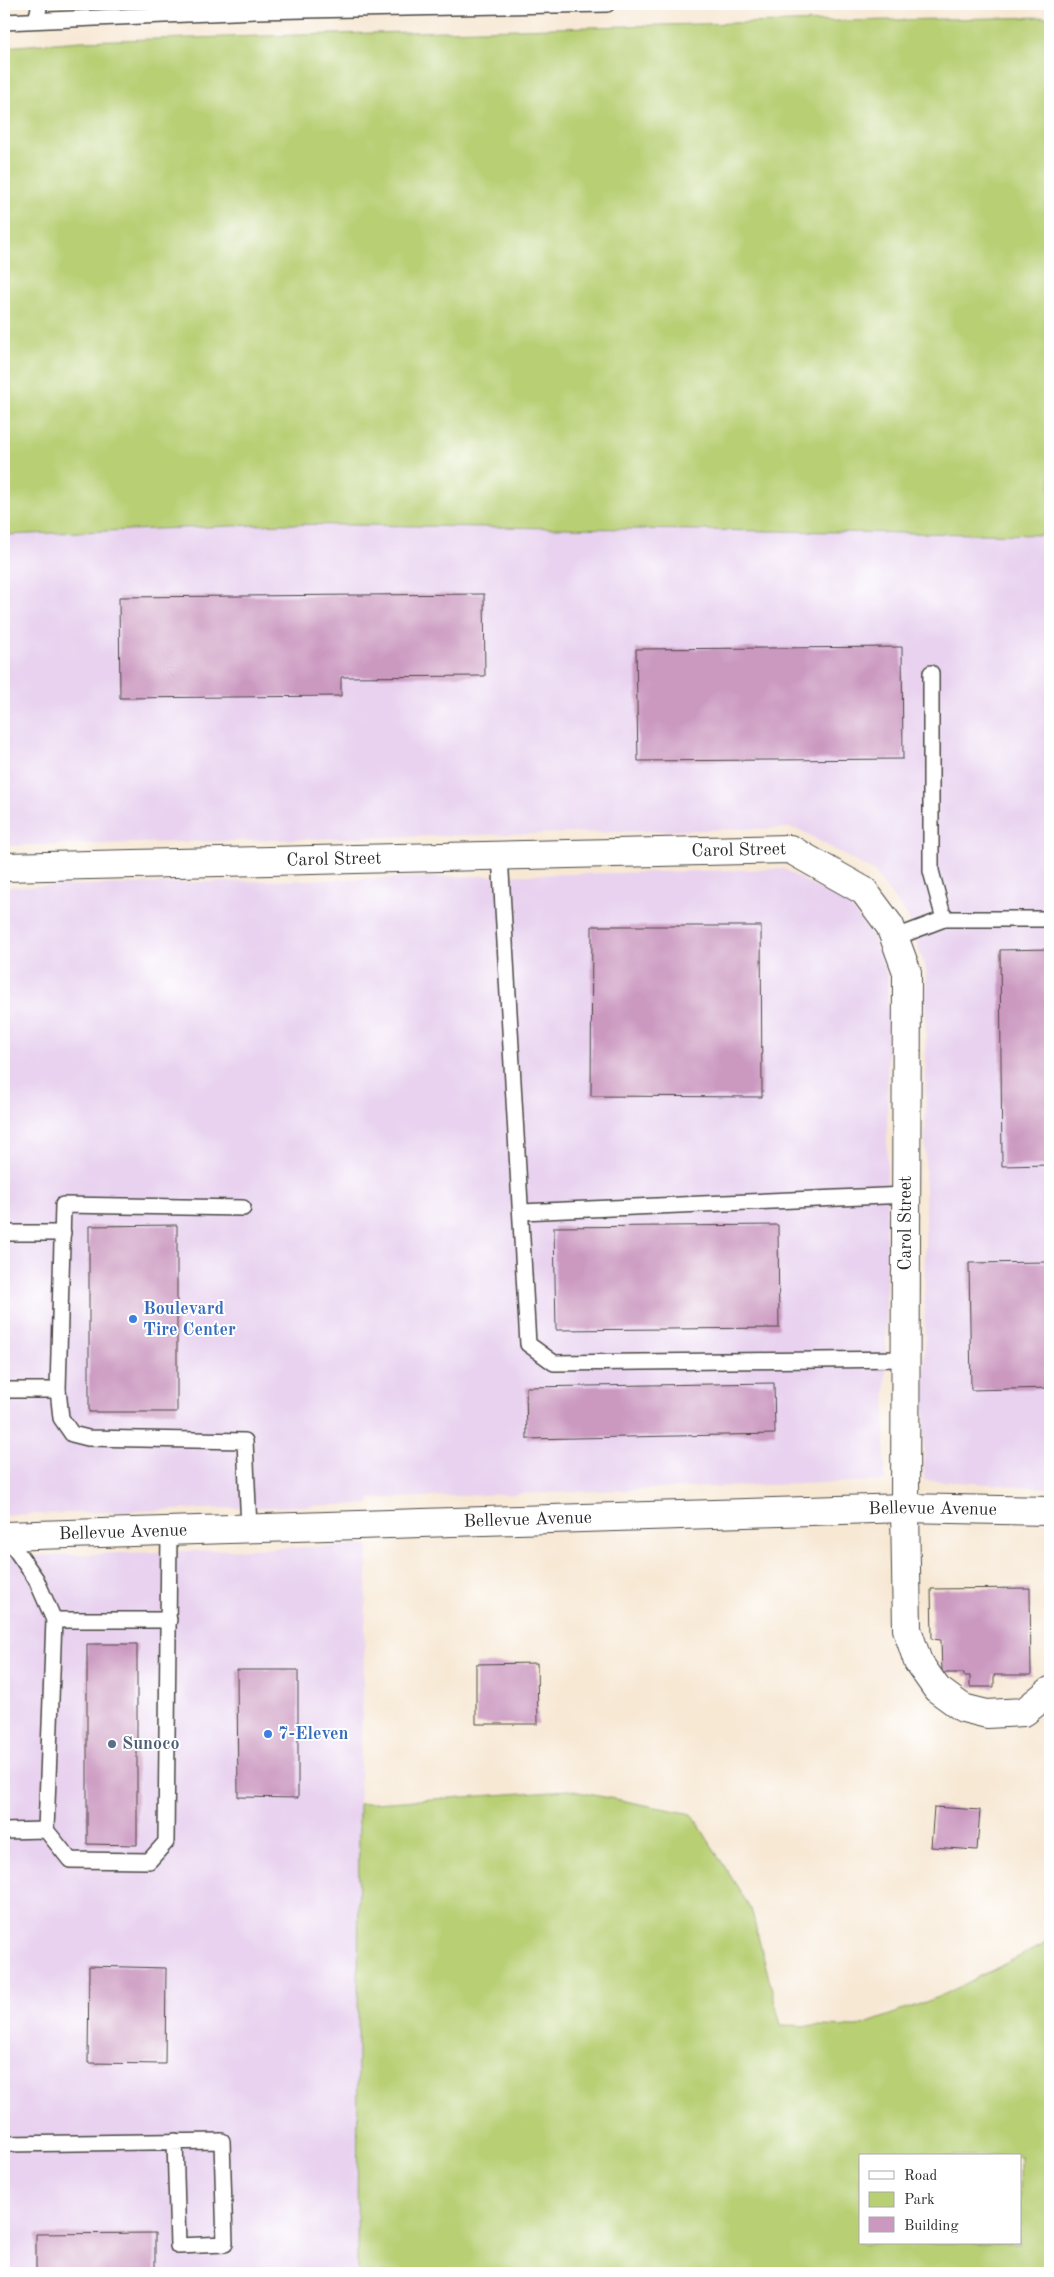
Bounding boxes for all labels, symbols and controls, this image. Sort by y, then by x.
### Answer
street label: Carol Street [691,840,786,860]
street label: Carol Street [286,849,382,870]
street label: Carol Street [897,1176,915,1270]
place label: Boulevard Tire Center [143,1300,236,1339]
marker: Boulevard Tire Center [127,1313,139,1325]
street label: Bellevue Avenue [868,1499,997,1519]
street label: Bellevue Avenue [463,1509,592,1531]
street label: Bellevue Avenue [58,1521,187,1543]
place label: 7-Eleven [278,1725,349,1743]
marker: 7-Eleven [262,1728,274,1740]
place label: Sunoco [122,1735,180,1753]
marker: Sunoco [106,1738,118,1750]
legend [859,2154,1022,2244]
text: Road [904,2169,938,2184]
text: Park [904,2193,935,2208]
text: Building [904,2219,959,2234]

